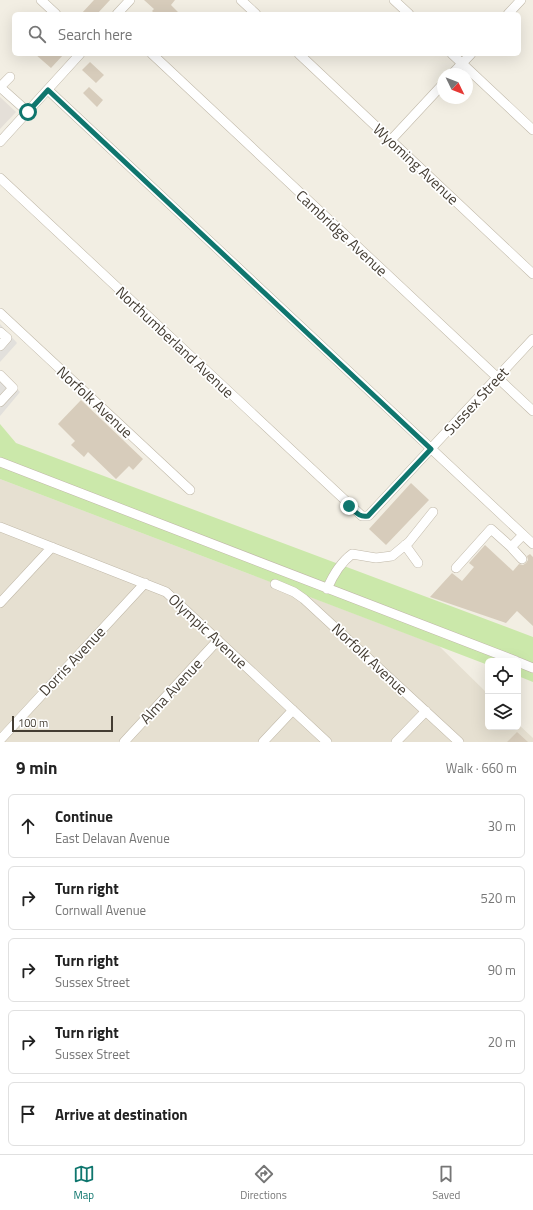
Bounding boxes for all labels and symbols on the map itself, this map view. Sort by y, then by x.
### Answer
north arrow [437,68,473,104]
route start [19,103,37,121]
street label: Wyoming Avenue [368,118,464,210]
street label: Cambridge Avenue [291,184,393,282]
street label: Northumberland Avenue [111,281,239,403]
street label: Norfolk Avenue [52,361,138,443]
street label: Sussex Street [438,361,514,440]
route end [340,497,358,515]
street label: Olympic Avenue [163,588,253,674]
street label: Norfolk Avenue [327,618,413,700]
street label: Dorris Avenue [33,621,111,701]
street label: Alma Avenue [134,653,208,729]
scale bar [12,714,113,733]

